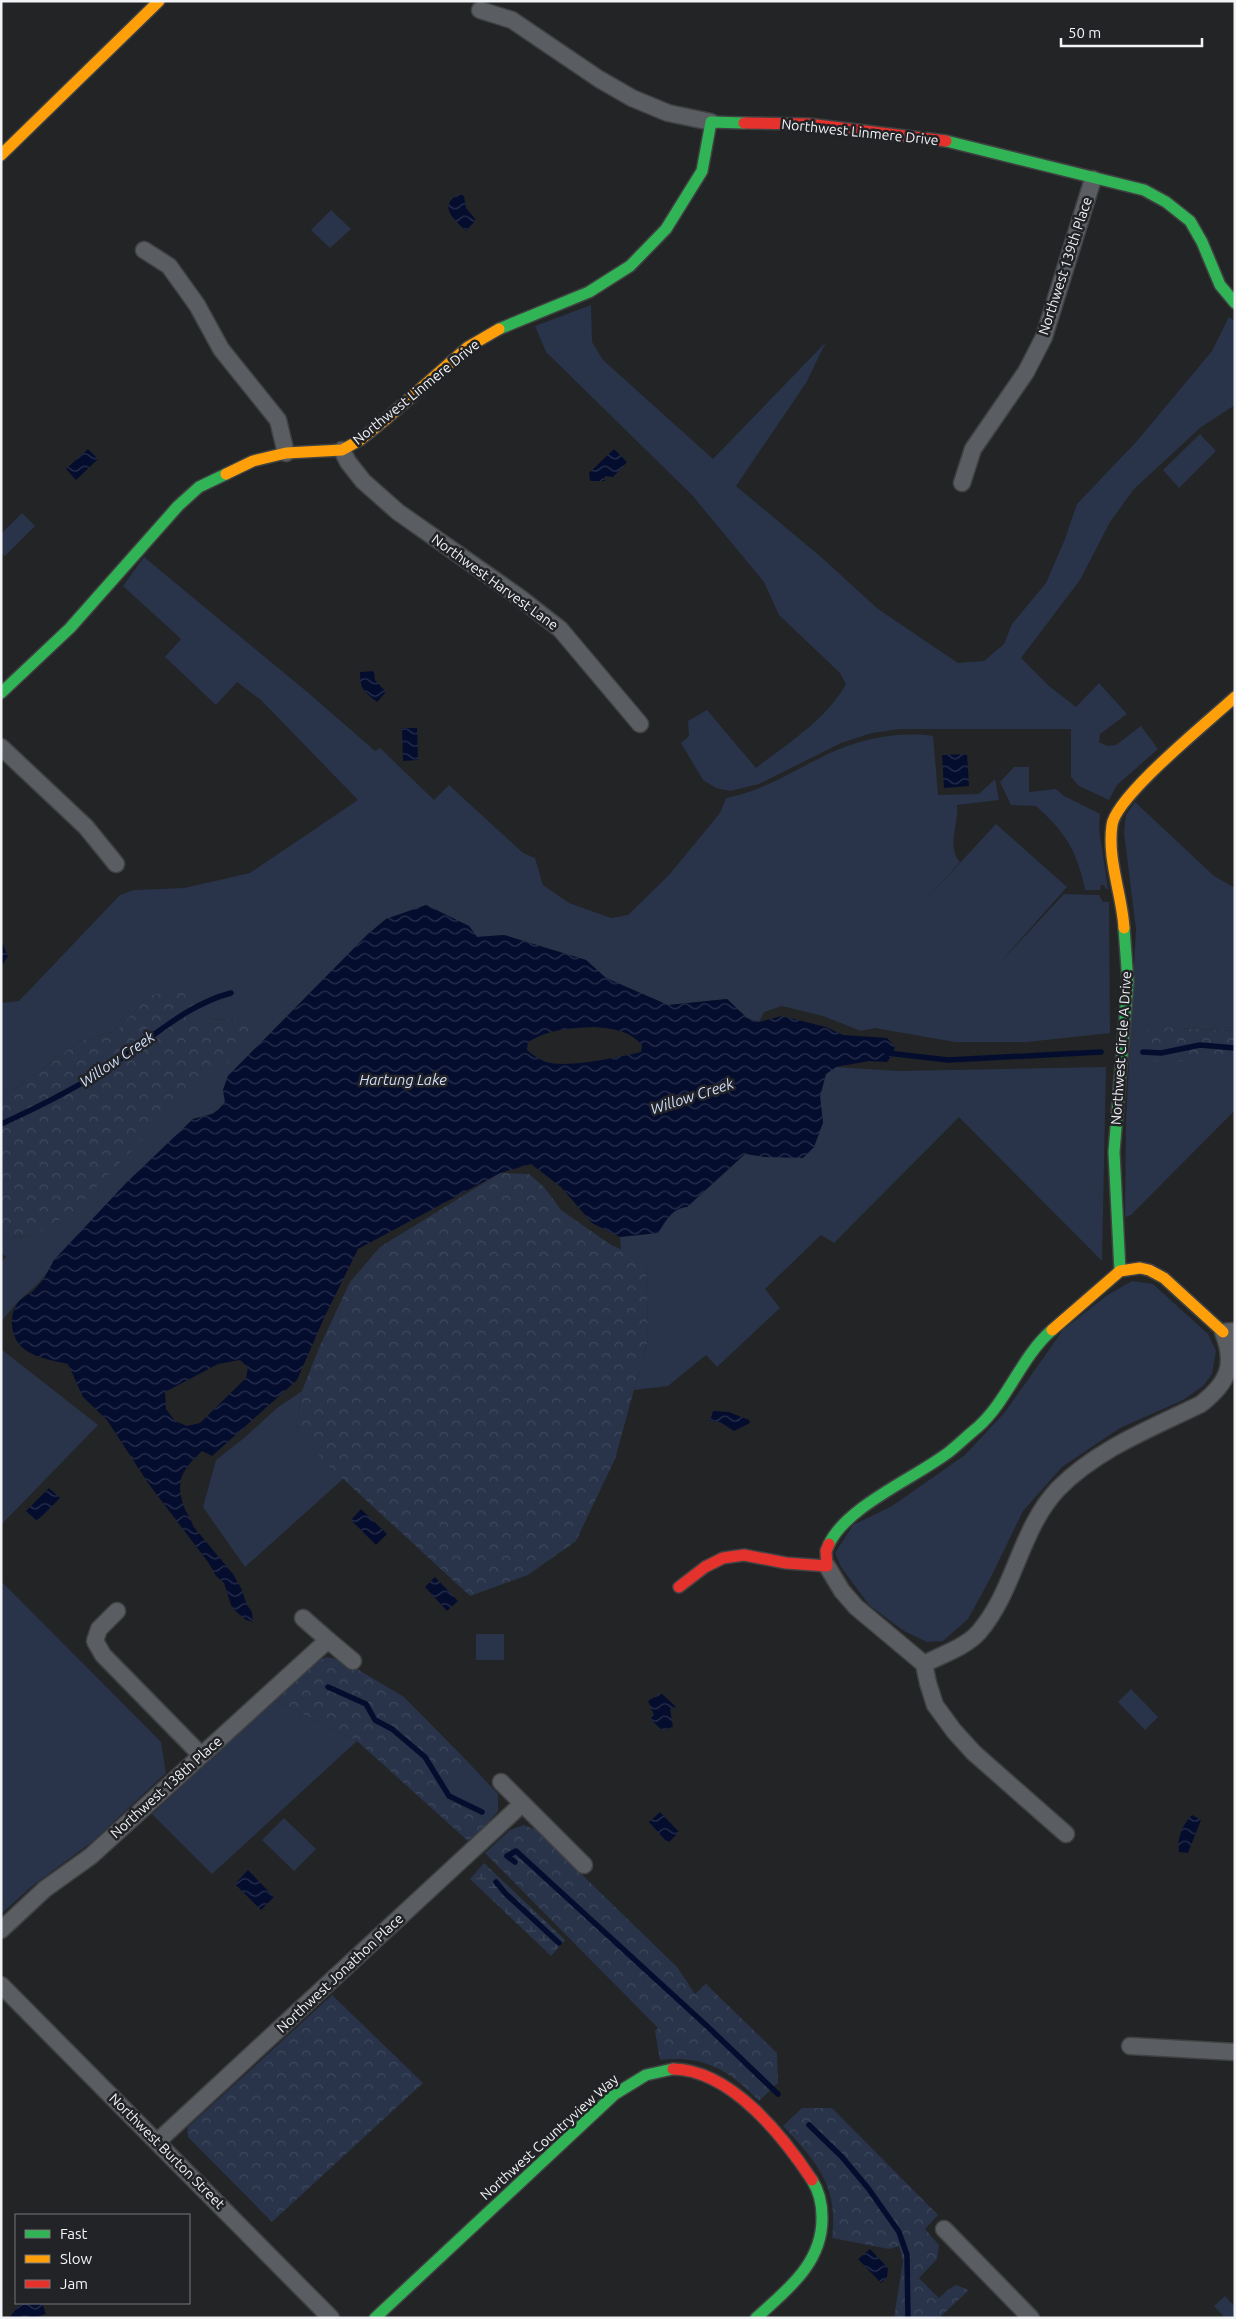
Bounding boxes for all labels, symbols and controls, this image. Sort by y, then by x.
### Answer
scale bar [1061,15,1202,47]
text: 50 m [1068,24,1101,41]
street label: Northwest Linmere Drive [781,116,939,148]
street label: Northwest 139th Place [1035,195,1095,337]
street label: Northwest Linmere Drive [350,336,482,448]
street label: Northwest Harvest Lane [429,531,561,633]
street label: Northwest Circle A Drive [1108,971,1134,1125]
water label: Willow Creek [76,1028,158,1090]
water label: Hartung Lake [359,1071,447,1088]
water label: Willow Creek [648,1074,736,1117]
street label: Northwest 138th Place [107,1733,225,1841]
street label: Northwest Jonathon Place [273,1910,407,2036]
street label: Northwest Countryview Way [477,2071,621,2203]
street label: Northwest Burton Street [106,2090,228,2212]
legend [15,2214,190,2304]
text: Fast [60,2225,88,2242]
text: Slow [60,2250,93,2267]
text: Jam [60,2275,88,2292]

